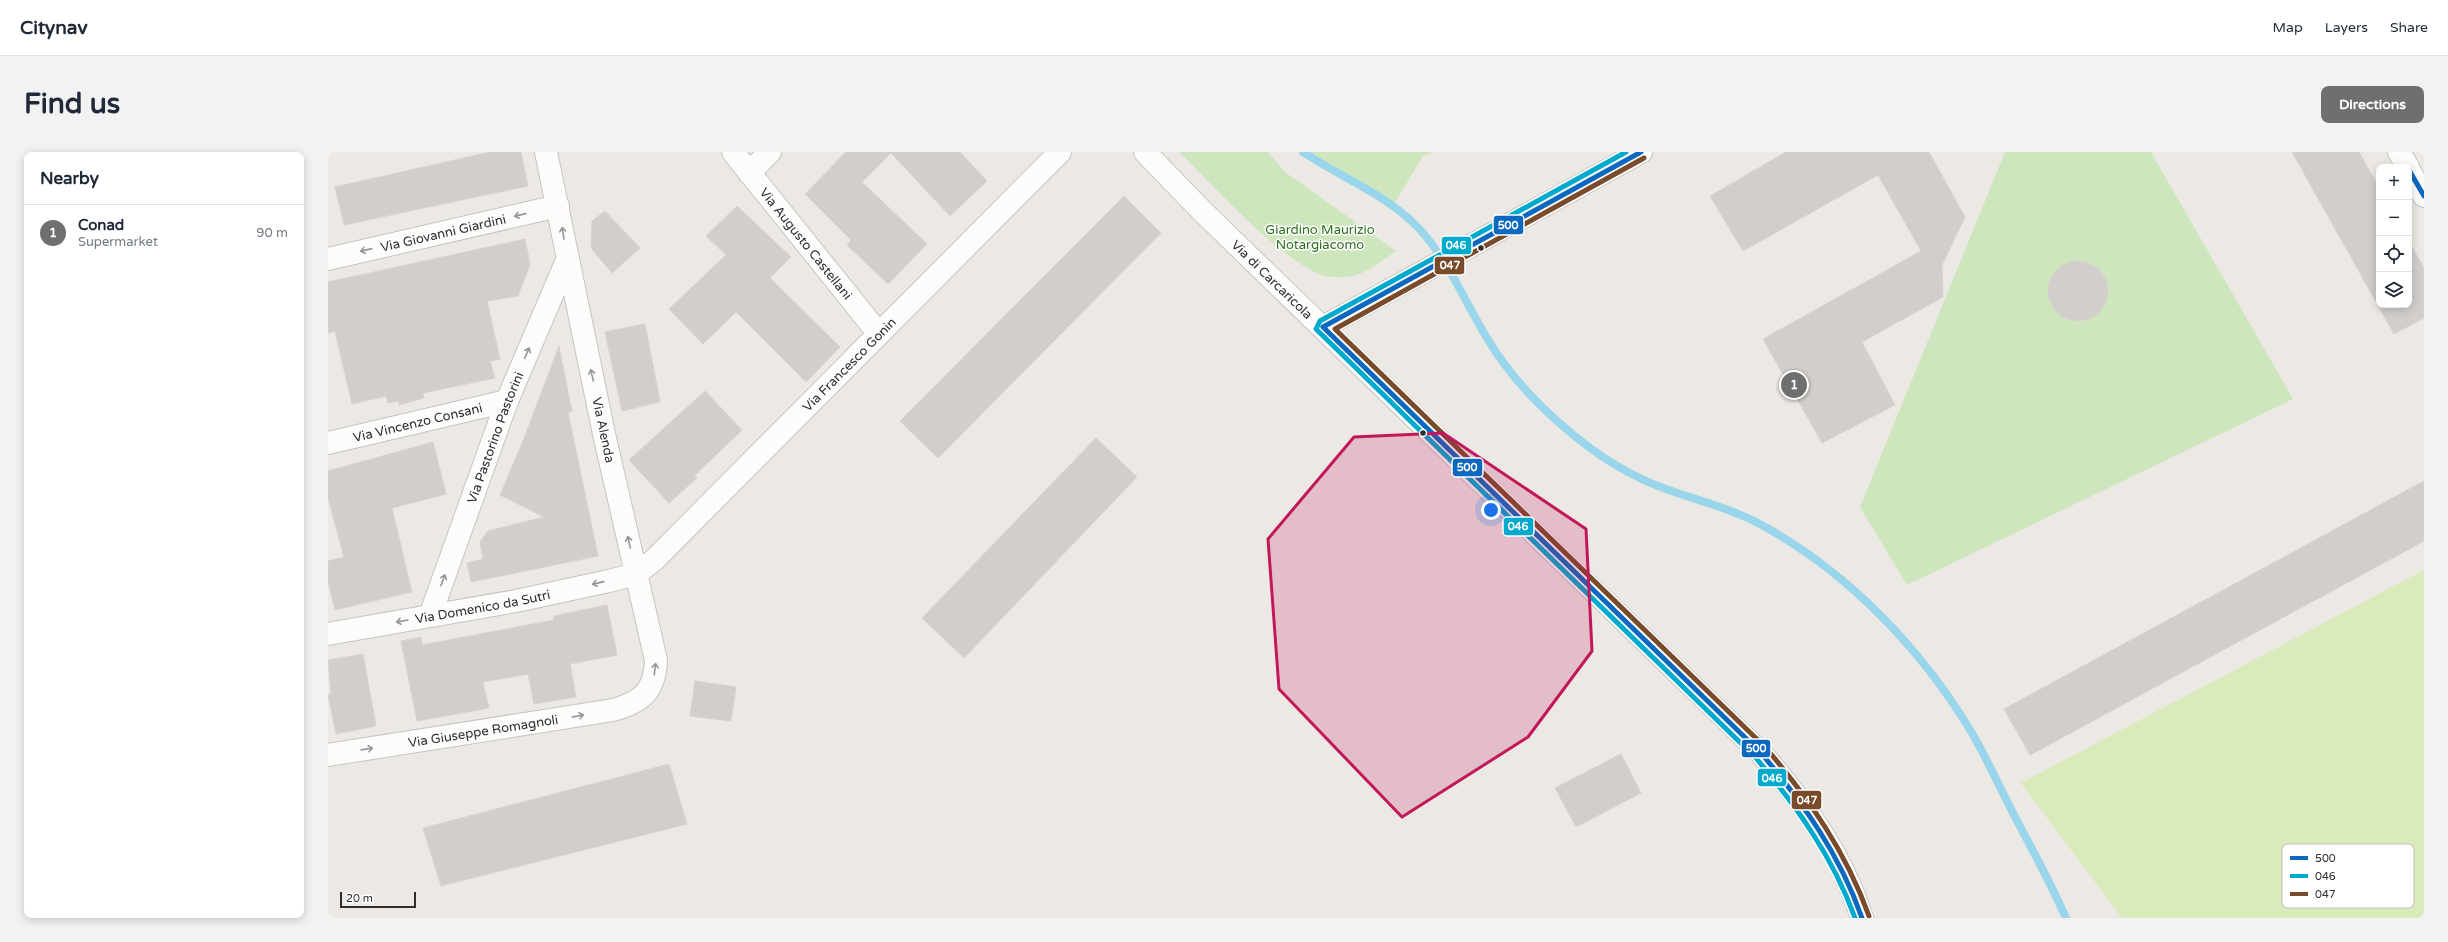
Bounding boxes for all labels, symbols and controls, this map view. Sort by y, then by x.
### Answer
text: Citynav [20,17,87,39]
text: Map [2273,19,2303,36]
text: Layers [2325,19,2368,36]
text: Share [2390,19,2428,36]
button: Directions [2321,86,2424,123]
text: Find us [24,87,120,121]
map controls [2376,164,2412,308]
button: + [2376,164,2412,200]
text: Nearby [40,168,99,189]
street label: Via Augusto Castellani [756,185,855,303]
button: − [2376,200,2412,236]
street label: Via Giovanni Giardini [379,211,507,256]
one-way arrow [513,211,526,219]
line badge: 500 [1493,215,1524,235]
text: Conad [78,216,124,234]
text: 500 [1498,219,1518,232]
park label: Giardino Maurizio Notargiacomo [1265,222,1375,253]
text: 1 [49,225,57,241]
text: 90 m [256,225,288,241]
one-way arrow [559,227,567,240]
text: Supermarket [78,234,158,250]
line badge: 046 [1441,236,1472,255]
button: locate [2376,236,2412,272]
street label: Via di Carcaricola [1228,237,1316,323]
text: 046 [1446,239,1466,252]
unlabelled marker [1476,243,1486,253]
one-way arrow [359,247,372,255]
line badge: 047 [1434,256,1465,275]
text: 047 [1440,259,1460,272]
button: layers [2376,272,2412,308]
street label: Via Francesco Gonin [799,314,900,415]
one-way arrow [524,347,532,359]
one-way arrow [588,368,596,381]
street label: Via Pastorino Pastorini [464,370,527,506]
pin: 1 [1781,370,1807,400]
street label: Via Alenda [588,396,618,464]
street label: Via Vincenzo Consani [352,400,484,446]
unlabelled marker [1418,428,1428,438]
line badge: 500 [1452,458,1483,477]
text: 500 [1457,461,1477,474]
your location [1481,500,1501,520]
line badge: 046 [1503,517,1534,536]
text: 046 [1508,520,1528,533]
one-way arrow [625,536,633,549]
one-way arrow [440,573,447,586]
one-way arrow [592,580,605,588]
street label: Via Domenico da Sutri [414,587,552,628]
one-way arrow [396,617,409,625]
one-way arrow [651,663,659,676]
one-way arrow [571,711,584,719]
street label: Via Giuseppe Romagnoli [407,712,559,751]
line badge: 500 [1741,739,1771,758]
text: 500 [1746,742,1766,755]
one-way arrow [360,745,373,753]
line badge: 046 [1757,768,1787,787]
text: 046 [1762,772,1782,785]
line badge: 047 [1791,790,1822,810]
text: 047 [1797,794,1817,807]
legend [2282,844,2414,908]
text: 500 [2315,852,2336,865]
text: 046 [2315,870,2336,883]
text: 047 [2315,888,2336,901]
scale bar [340,890,416,909]
text: 20 m [346,892,373,905]

